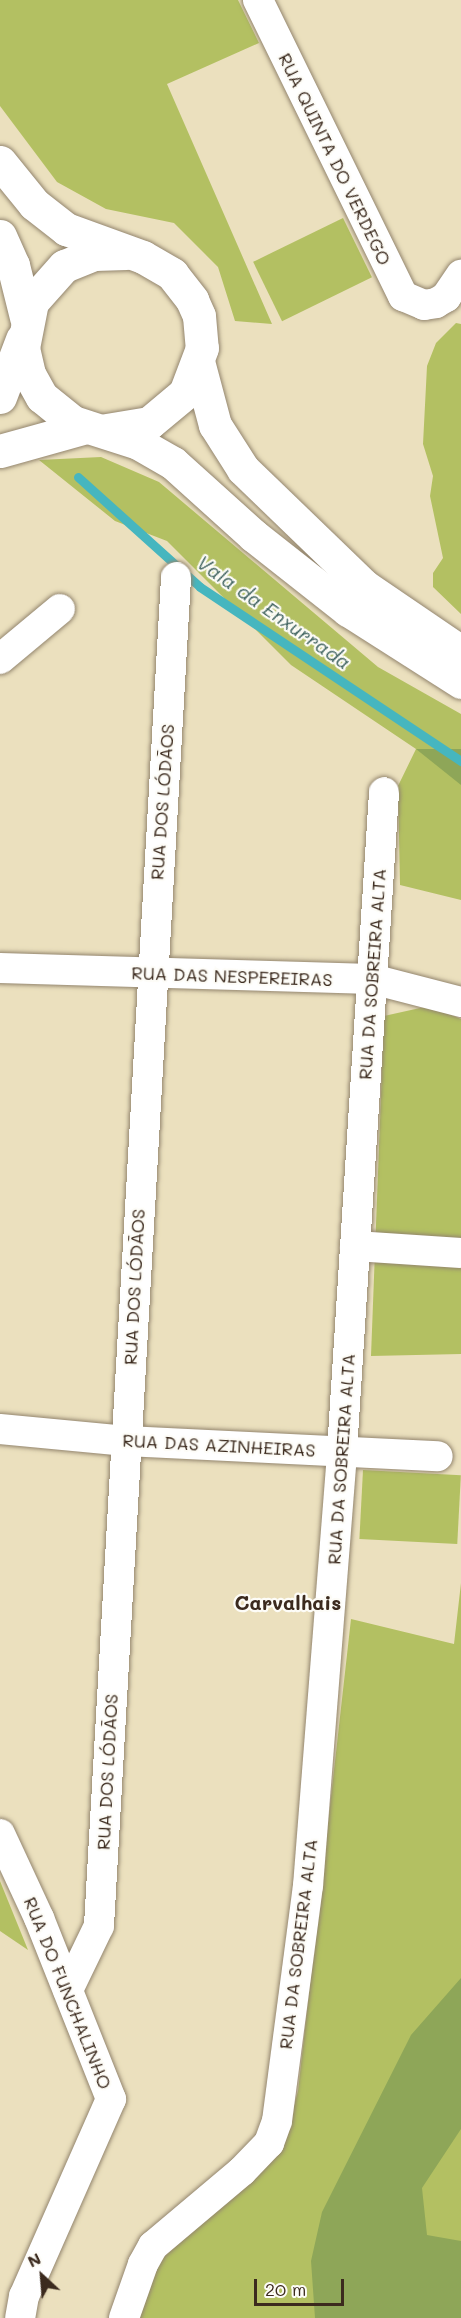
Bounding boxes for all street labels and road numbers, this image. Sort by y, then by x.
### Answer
street label: RUA QUINTA DO VERDEGO [274,49,396,269]
street label: RUA DOS LÓDÃOS [146,723,178,881]
street label: RUA DA SOBREIRA ALTA [354,868,390,1080]
street label: RUA DAS NESPEREIRAS [131,962,333,990]
street label: RUA DOS LÓDÃOS [119,1208,149,1366]
street label: RUA DA SOBREIRA ALTA [323,1353,359,1565]
street label: RUA DAS AZINHEIRAS [122,1429,316,1461]
street label: RUA DOS LÓDÃOS [92,1693,122,1851]
street label: RUA DA SOBREIRA ALTA [274,1838,322,2050]
street label: RUA DO FUNCHALINHO [20,1894,116,2092]

